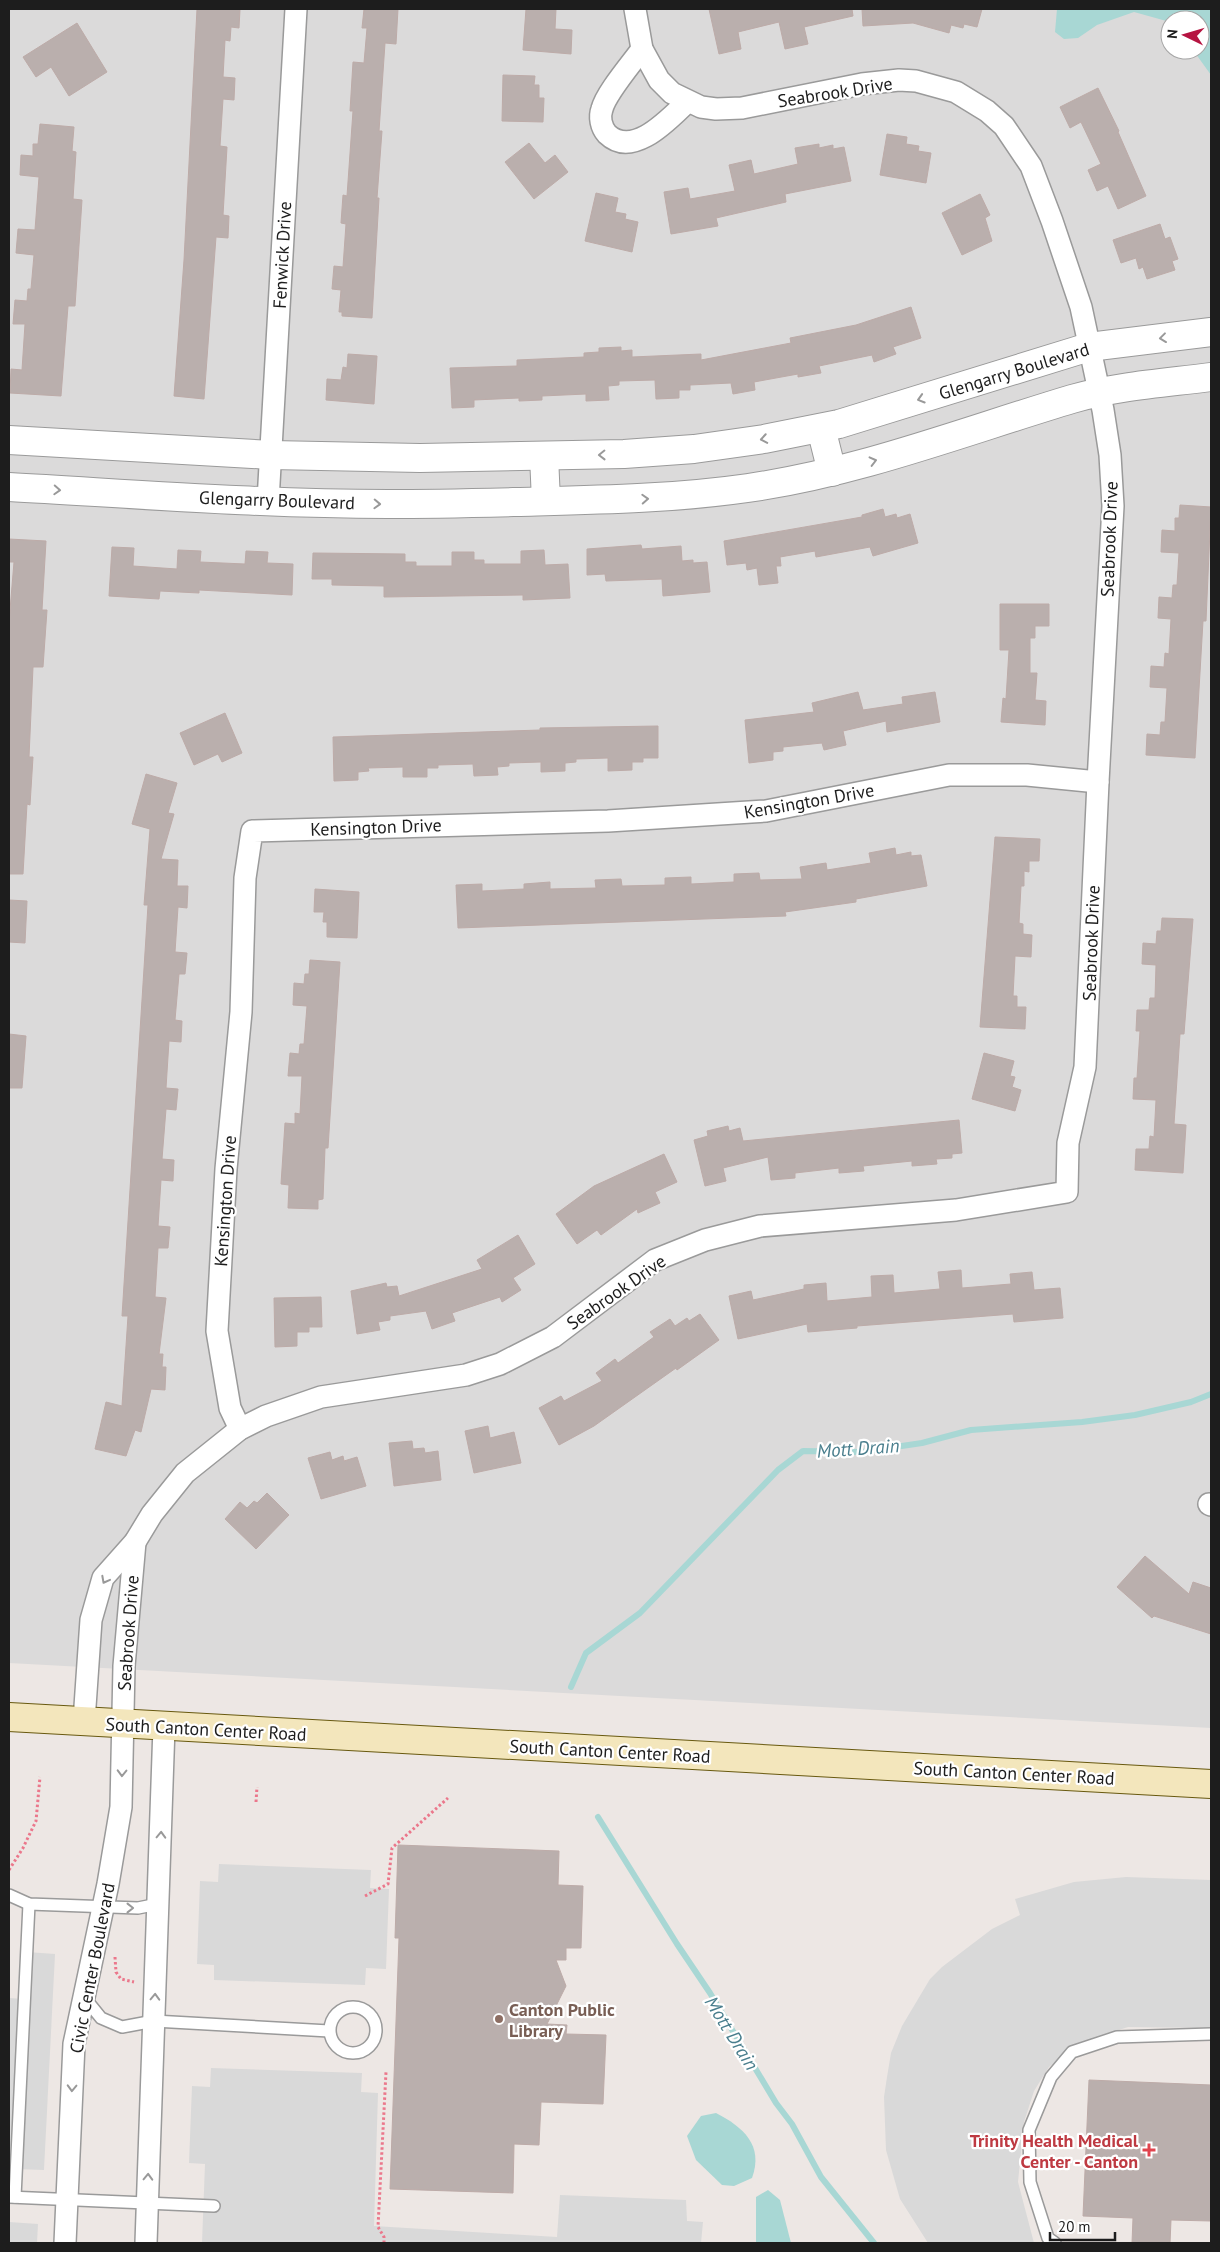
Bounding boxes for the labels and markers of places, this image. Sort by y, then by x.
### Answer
place label: Canton Public Library [509,1998,615,2042]
marker: Canton Public Library [493,2013,505,2025]
place label: Trinity Health Medical Center - Canton [970,2129,1139,2173]
marker: Trinity Health Medical Center - Canton [1142,2143,1156,2157]

